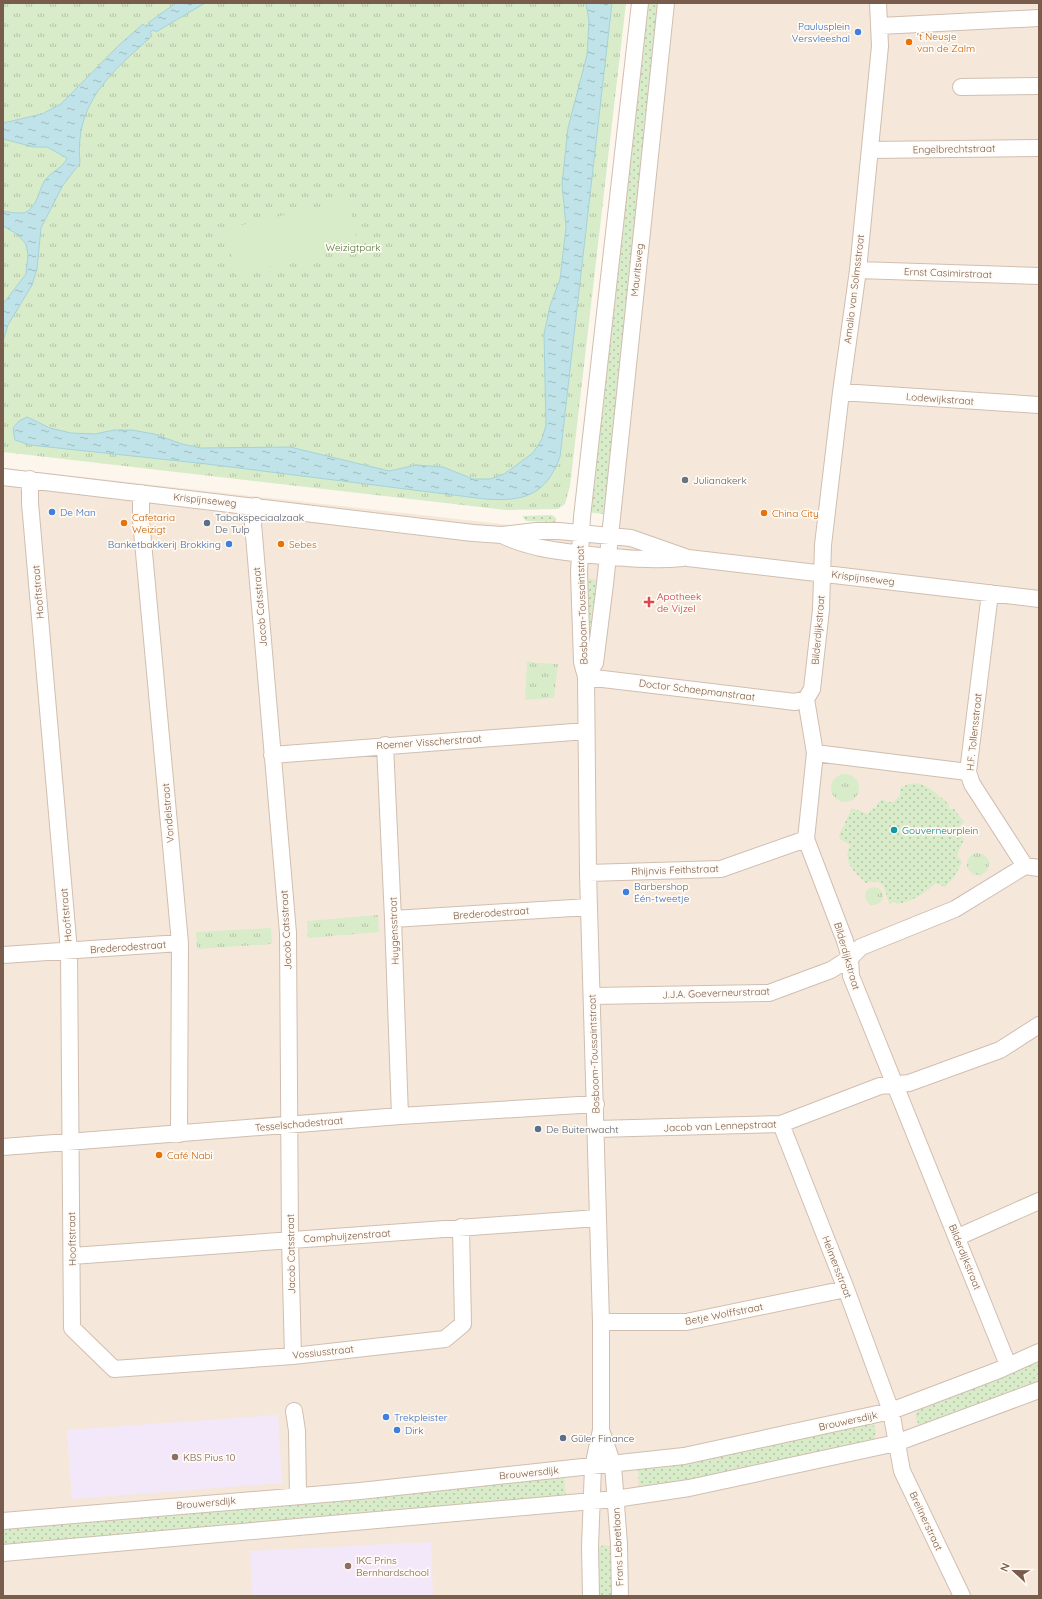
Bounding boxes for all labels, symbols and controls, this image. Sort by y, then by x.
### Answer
place label: Paulusplein Versvleeshal [792,20,850,45]
marker: Paulusplein Versvleeshal [853,27,863,37]
place label: 't Neusje van de Zalm [917,30,975,55]
marker: 't Neusje van de Zalm [904,37,914,47]
street label: Engelbrechtstraat [913,142,996,156]
street label: Amalia van Solmsstraat [841,233,867,344]
park label: Weizigtpark [325,241,381,254]
street label: Mauritsweg [628,243,646,297]
street label: Ernst Casimirstraat [904,265,993,281]
street label: Lodewijkstraat [906,390,975,408]
place label: Julianakerk [693,474,747,487]
marker: Julianakerk [680,475,690,485]
street label: Krispijnseweg [173,490,237,510]
place label: De Man [60,506,96,519]
marker: De Man [47,507,57,517]
place label: China City [772,507,819,520]
marker: China City [759,508,769,518]
place label: Cafetaria Weizigt [132,511,175,536]
place label: Tabakspeciaalzaak De Tulp [215,511,304,536]
marker: Cafetaria Weizigt [119,518,129,528]
marker: Tabakspeciaalzaak De Tulp [202,518,212,528]
place label: Banketbakkerij Brokking [108,538,221,551]
place label: Sebes [289,538,317,551]
marker: Banketbakkerij Brokking [224,539,234,549]
marker: Sebes [276,539,286,549]
street label: Bosboom-Toussaintstraat [573,545,591,665]
street label: Hooftstraat [29,564,47,619]
street label: Jacob Catsstraat [250,566,270,647]
street label: Krispijnseweg [831,568,895,588]
place label: Apotheek de Vijzel [657,590,701,615]
street label: Bilderdijkstraat [808,594,828,665]
marker: Apotheek de Vijzel [644,597,654,607]
street label: Doctor Schaepmanstraat [638,676,756,704]
street label: H.F. Tollensstraat [963,692,985,772]
street label: Roemer Visscherstraat [376,732,483,752]
street label: Vondelstraat [159,782,177,843]
place label: Gouverneurplein [902,824,978,837]
marker: Gouverneurplein [889,825,899,835]
street label: Rhijnvis Feithstraat [631,862,720,878]
place label: Barbershop Één-tweetje [634,880,690,905]
street label: Hooftstraat [57,887,75,942]
marker: Barbershop Één-tweetje [621,887,631,897]
street label: Jacob Catsstraat [277,889,295,970]
street label: Huygensstraat [386,896,402,965]
street label: Brederodestraat [452,904,530,922]
street label: Bilderdijkstraat [831,921,863,992]
street label: Brederodestraat [89,938,167,956]
street label: J.J.A. Goeverneurstraat [662,985,771,1001]
street label: Bosboom-Toussaintstraat [585,994,603,1114]
street label: Tesselschadestraat [254,1114,344,1134]
street label: Jacob van Lennepstraat [663,1118,777,1134]
place label: De Buitenwacht [546,1123,619,1136]
marker: De Buitenwacht [533,1124,543,1134]
place label: Café Nabi [167,1149,213,1162]
marker: Café Nabi [154,1150,164,1160]
street label: Hooftstraat [65,1211,79,1266]
street label: Jacob Catsstraat [284,1213,298,1294]
street label: Bilderdijkstraat [946,1222,984,1292]
street label: Camphuijzenstraat [303,1226,392,1246]
street label: Helmersstraat [819,1234,855,1301]
street label: Betje Wolffstraat [684,1300,765,1328]
street label: Vossiusstraat [292,1342,355,1362]
street label: Brouwersdijk [817,1408,879,1434]
place label: Trekpleister [394,1411,448,1424]
marker: Trekpleister [381,1412,391,1422]
place label: Dirk [405,1424,424,1437]
marker: Dirk [392,1425,402,1435]
place label: Güler Finance [571,1432,635,1445]
marker: Güler Finance [558,1433,568,1443]
place label: KBS Pius 10 [183,1451,236,1464]
marker: KBS Pius 10 [170,1452,180,1462]
street label: Brouwersdijk [499,1463,559,1483]
street label: Breitnerstraat [907,1489,946,1553]
street label: Brouwersdijk [176,1494,236,1512]
street label: Frans Lebretlaan [609,1507,627,1587]
north arrow [994,1551,1034,1591]
place label: IKC Prins Bernhardschool [356,1554,429,1579]
marker: IKC Prins Bernhardschool [343,1561,353,1571]
text: N [997,1561,1013,1574]

